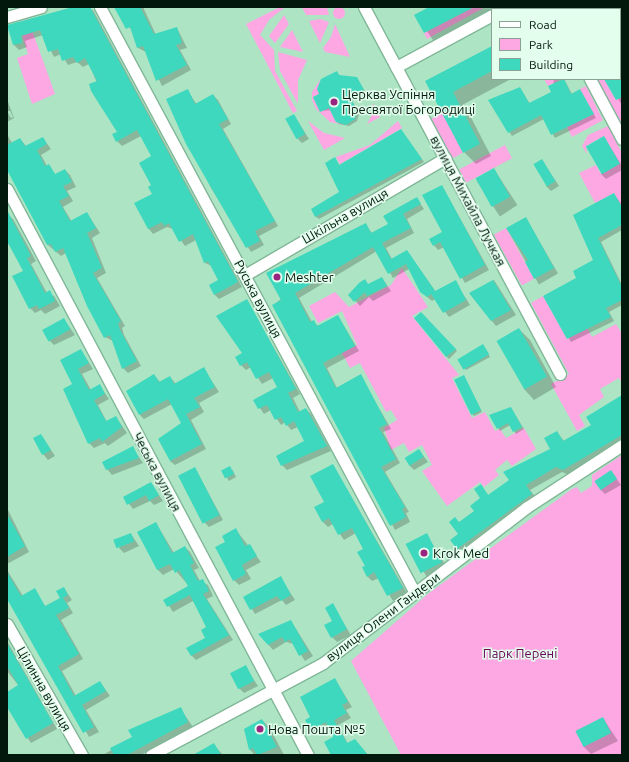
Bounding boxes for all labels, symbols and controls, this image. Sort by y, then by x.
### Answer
legend [491,8,621,80]
text: Road [529,18,557,31]
text: Park [529,38,553,51]
text: Building [529,58,573,71]
place label: Церква Успіння Пресвятої Богородиці [342,87,475,118]
marker: Церква Успіння Пресвятої Богородиці [329,97,339,107]
street label: вулиця Михайла Лучкая [427,133,509,269]
street label: Шкільна вулиця [299,185,391,247]
street label: Руська вулиця [231,257,285,341]
place label: Meshter [285,269,334,285]
marker: Meshter [272,272,282,282]
street label: Чеська вулиця [130,430,184,514]
place label: Krok Med [433,545,489,561]
marker: Krok Med [418,547,430,559]
street label: вулиця Олени Гандери [323,569,443,665]
street label: Цілинна вулиця [13,644,75,734]
park label: Парк Перені [483,645,557,661]
place label: Нова Пошта №5 [268,721,366,737]
marker: Нова Пошта №5 [255,724,265,734]

